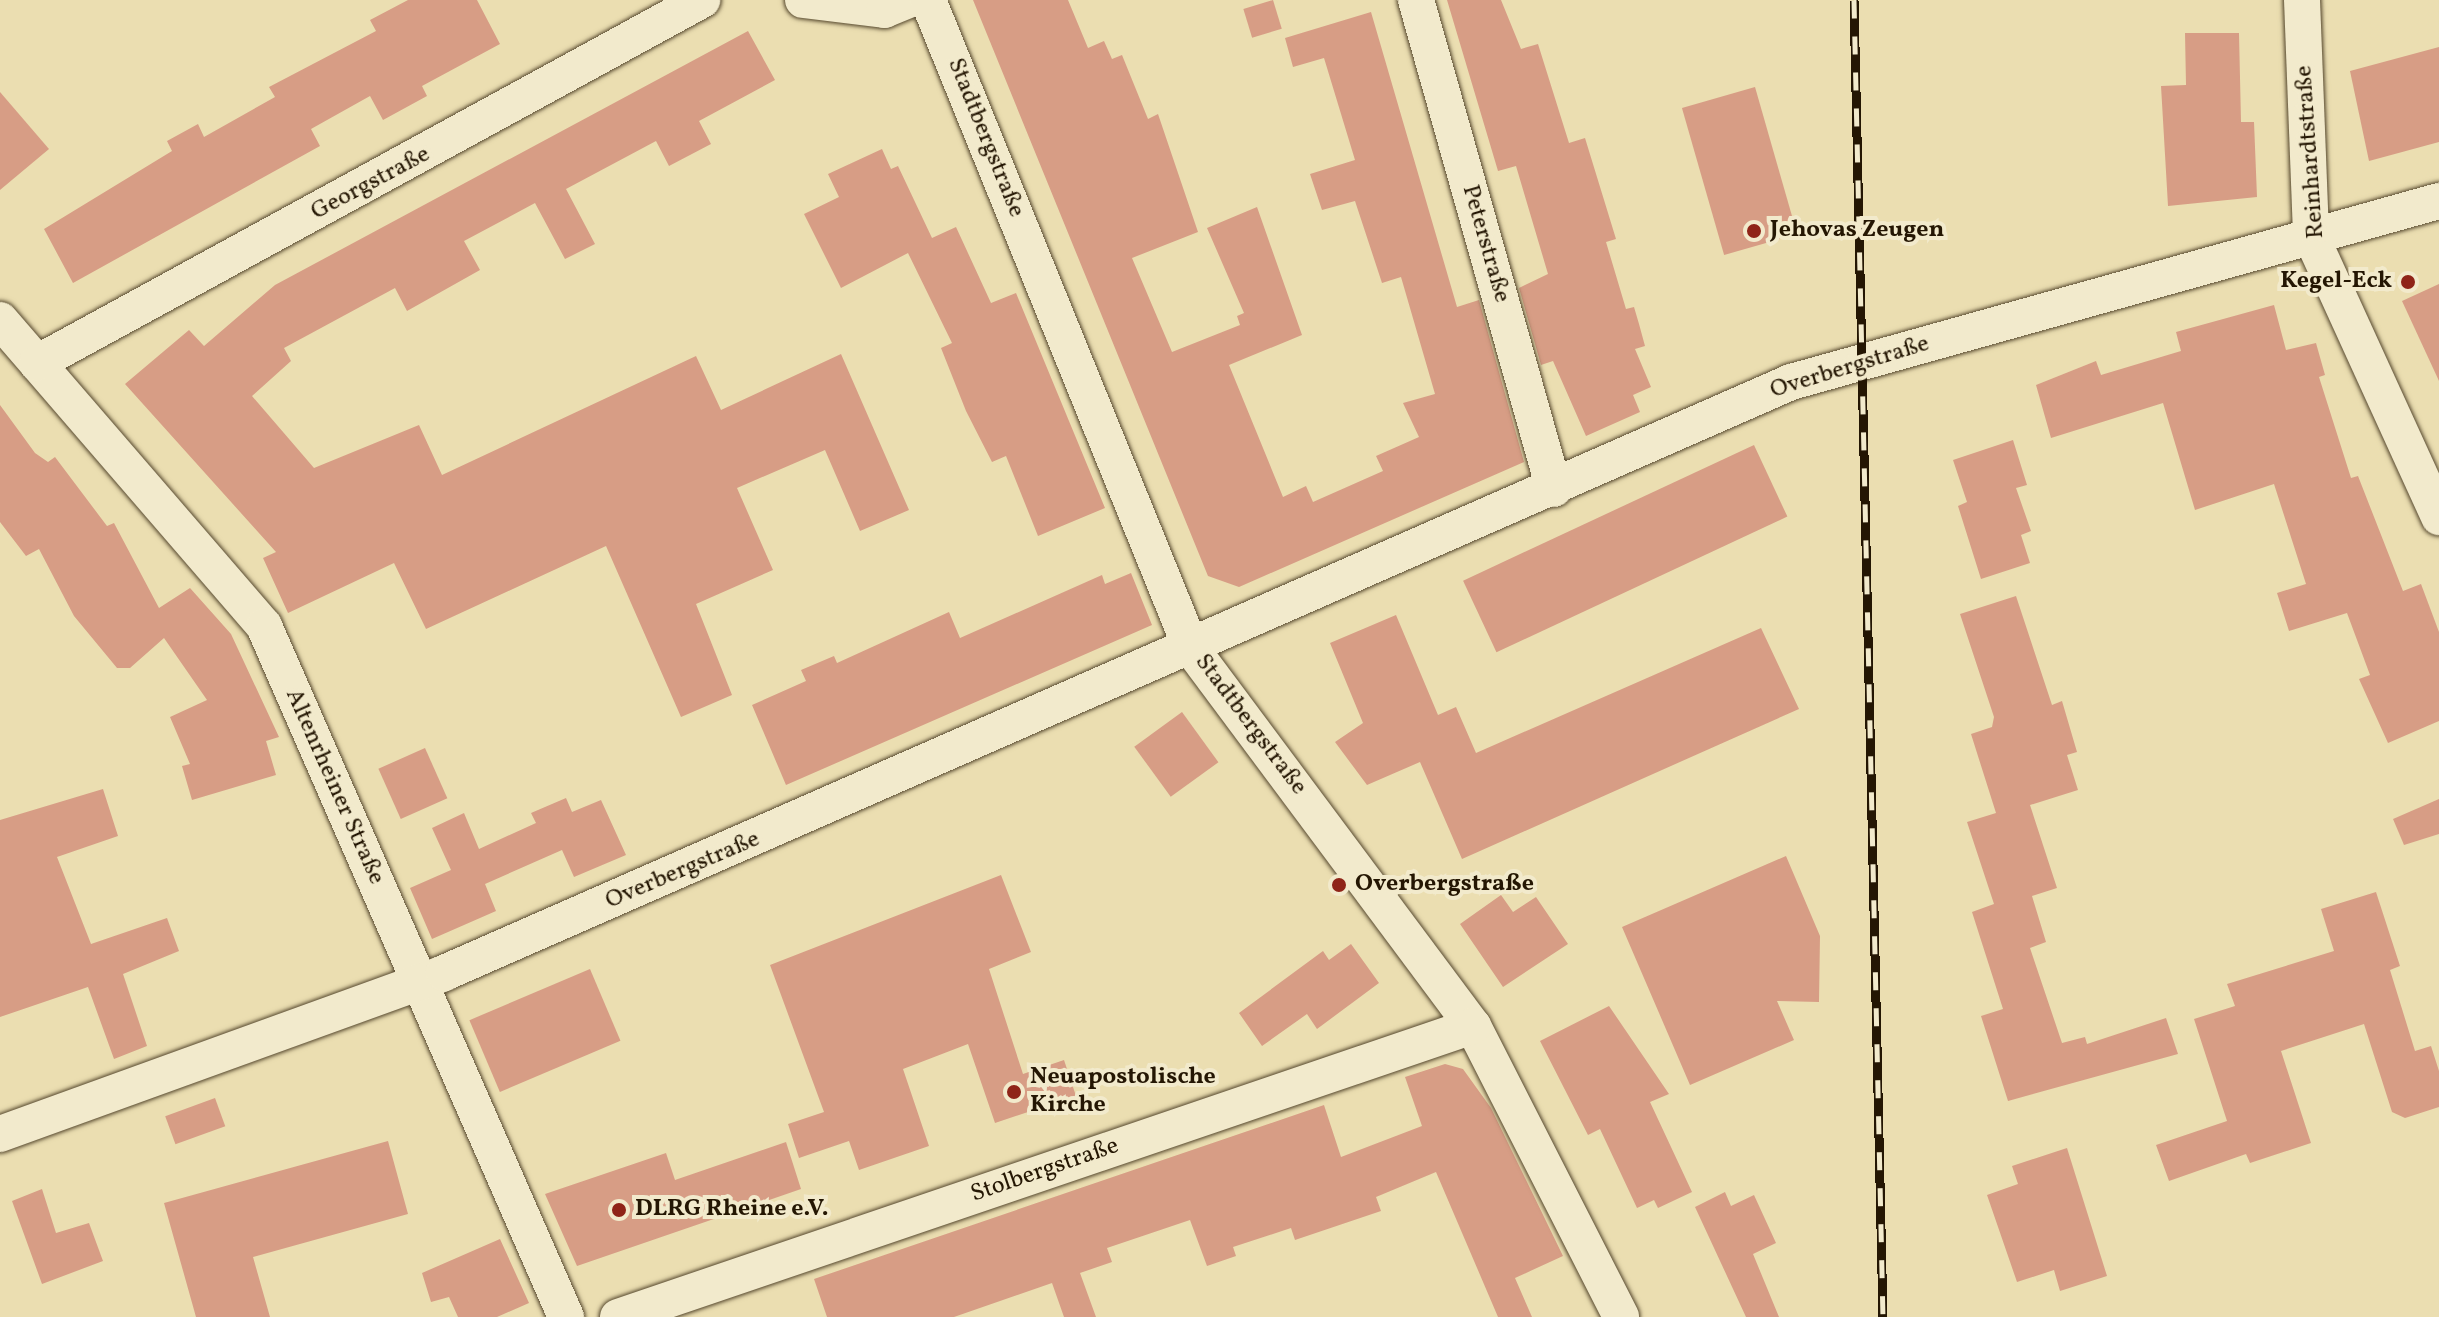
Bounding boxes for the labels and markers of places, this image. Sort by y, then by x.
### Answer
place label: Jehovas Zeugen [1770,217,1944,245]
marker: Jehovas Zeugen [1745,222,1763,240]
place label: Kegel-Eck [2280,268,2392,296]
marker: Kegel-Eck [2399,273,2417,291]
place label: Overbergstraße [1355,871,1534,899]
marker: Overbergstraße [1330,876,1348,894]
place label: Neuapostolische Kirche [1030,1064,1216,1120]
marker: Neuapostolische Kirche [1005,1083,1023,1101]
place label: DLRG Rheine e.V. [635,1196,828,1224]
marker: DLRG Rheine e.V. [610,1201,628,1219]

